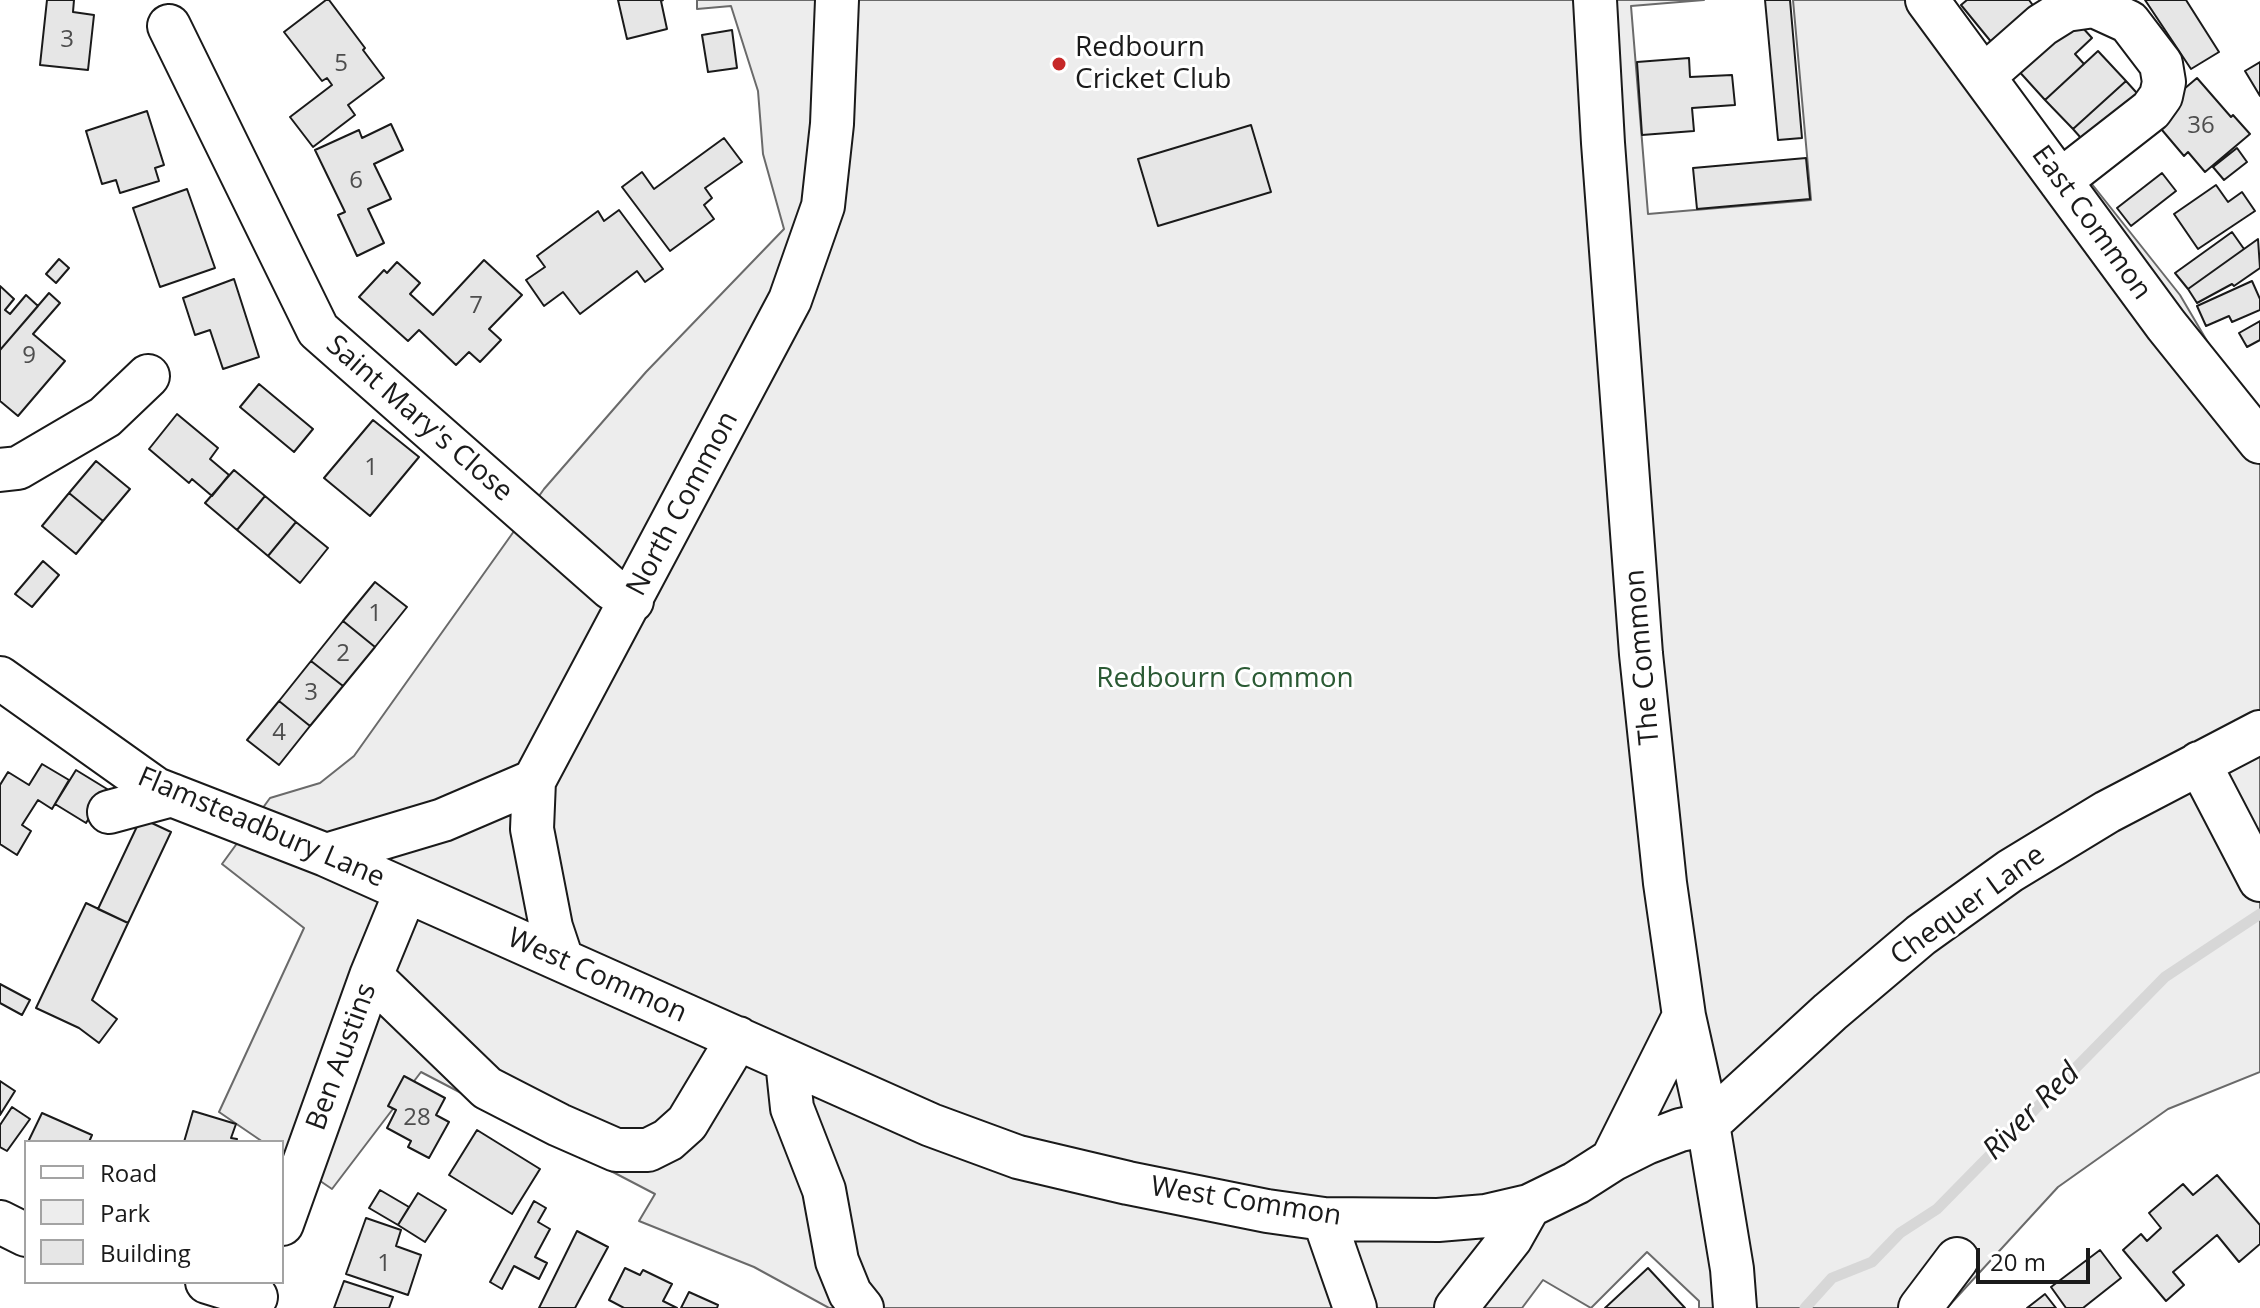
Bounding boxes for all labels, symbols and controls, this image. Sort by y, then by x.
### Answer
house number: 3 [60,26,74,54]
place label: Redbourn Cricket Club [1075,31,1231,97]
house number: 5 [334,50,348,78]
marker: Redbourn Cricket Club [1050,55,1068,73]
house number: 36 [2187,112,2215,140]
street label: East Common [2024,139,2158,307]
house number: 6 [349,167,363,195]
house number: 7 [469,292,483,320]
street label: Saint Mary's Close [319,329,519,509]
house number: 9 [22,342,36,370]
street label: North Common [620,406,746,602]
house number: 1 [364,454,378,482]
street label: The Common [1619,568,1667,746]
house number: 1 [368,600,382,628]
house number: 2 [336,640,350,668]
park label: Redbourn Common [1096,662,1354,696]
house number: 3 [304,679,318,707]
house number: 4 [272,719,286,747]
street label: Flamsteadbury Lane [133,761,389,895]
street label: Chequer Lane [1884,839,2052,973]
street label: West Common [502,922,692,1030]
street label: Ben Austins [300,979,384,1135]
water label: River Red [1976,1056,2088,1168]
house number: 28 [403,1104,431,1132]
legend [24,1140,284,1284]
text: Road [100,1156,157,1189]
street label: West Common [1148,1170,1344,1234]
text: Park [100,1196,150,1229]
scale bar [1980,1232,2094,1282]
text: Building [100,1236,191,1269]
text: 20 m [1990,1245,2046,1278]
house number: 1 [377,1250,391,1278]

